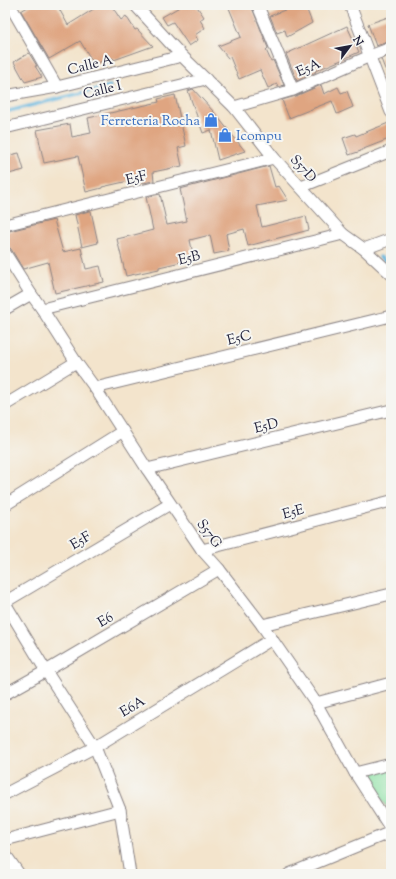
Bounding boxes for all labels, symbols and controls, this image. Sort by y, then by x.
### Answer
north arrow [330,26,370,66]
text: N [348,32,367,49]
street label: Calle A [66,51,116,81]
street label: E5A [293,54,325,83]
street label: Calle I [81,76,124,105]
place label: Ferreteria Rocha [101,112,201,132]
shop icon: Ferreteria Rocha [203,112,219,128]
shop icon: Icompu [217,127,233,143]
place label: Icompu [236,127,282,147]
street label: S57D [285,151,320,188]
street label: E5F [124,167,149,191]
street label: E5B [176,247,203,271]
street label: E5C [225,326,254,352]
street label: E5D [252,414,281,440]
street label: E5E [280,500,307,525]
street label: S57G [191,516,226,553]
street label: E5F [67,528,95,556]
street label: E6 [94,608,118,633]
street label: E6A [117,692,150,723]

